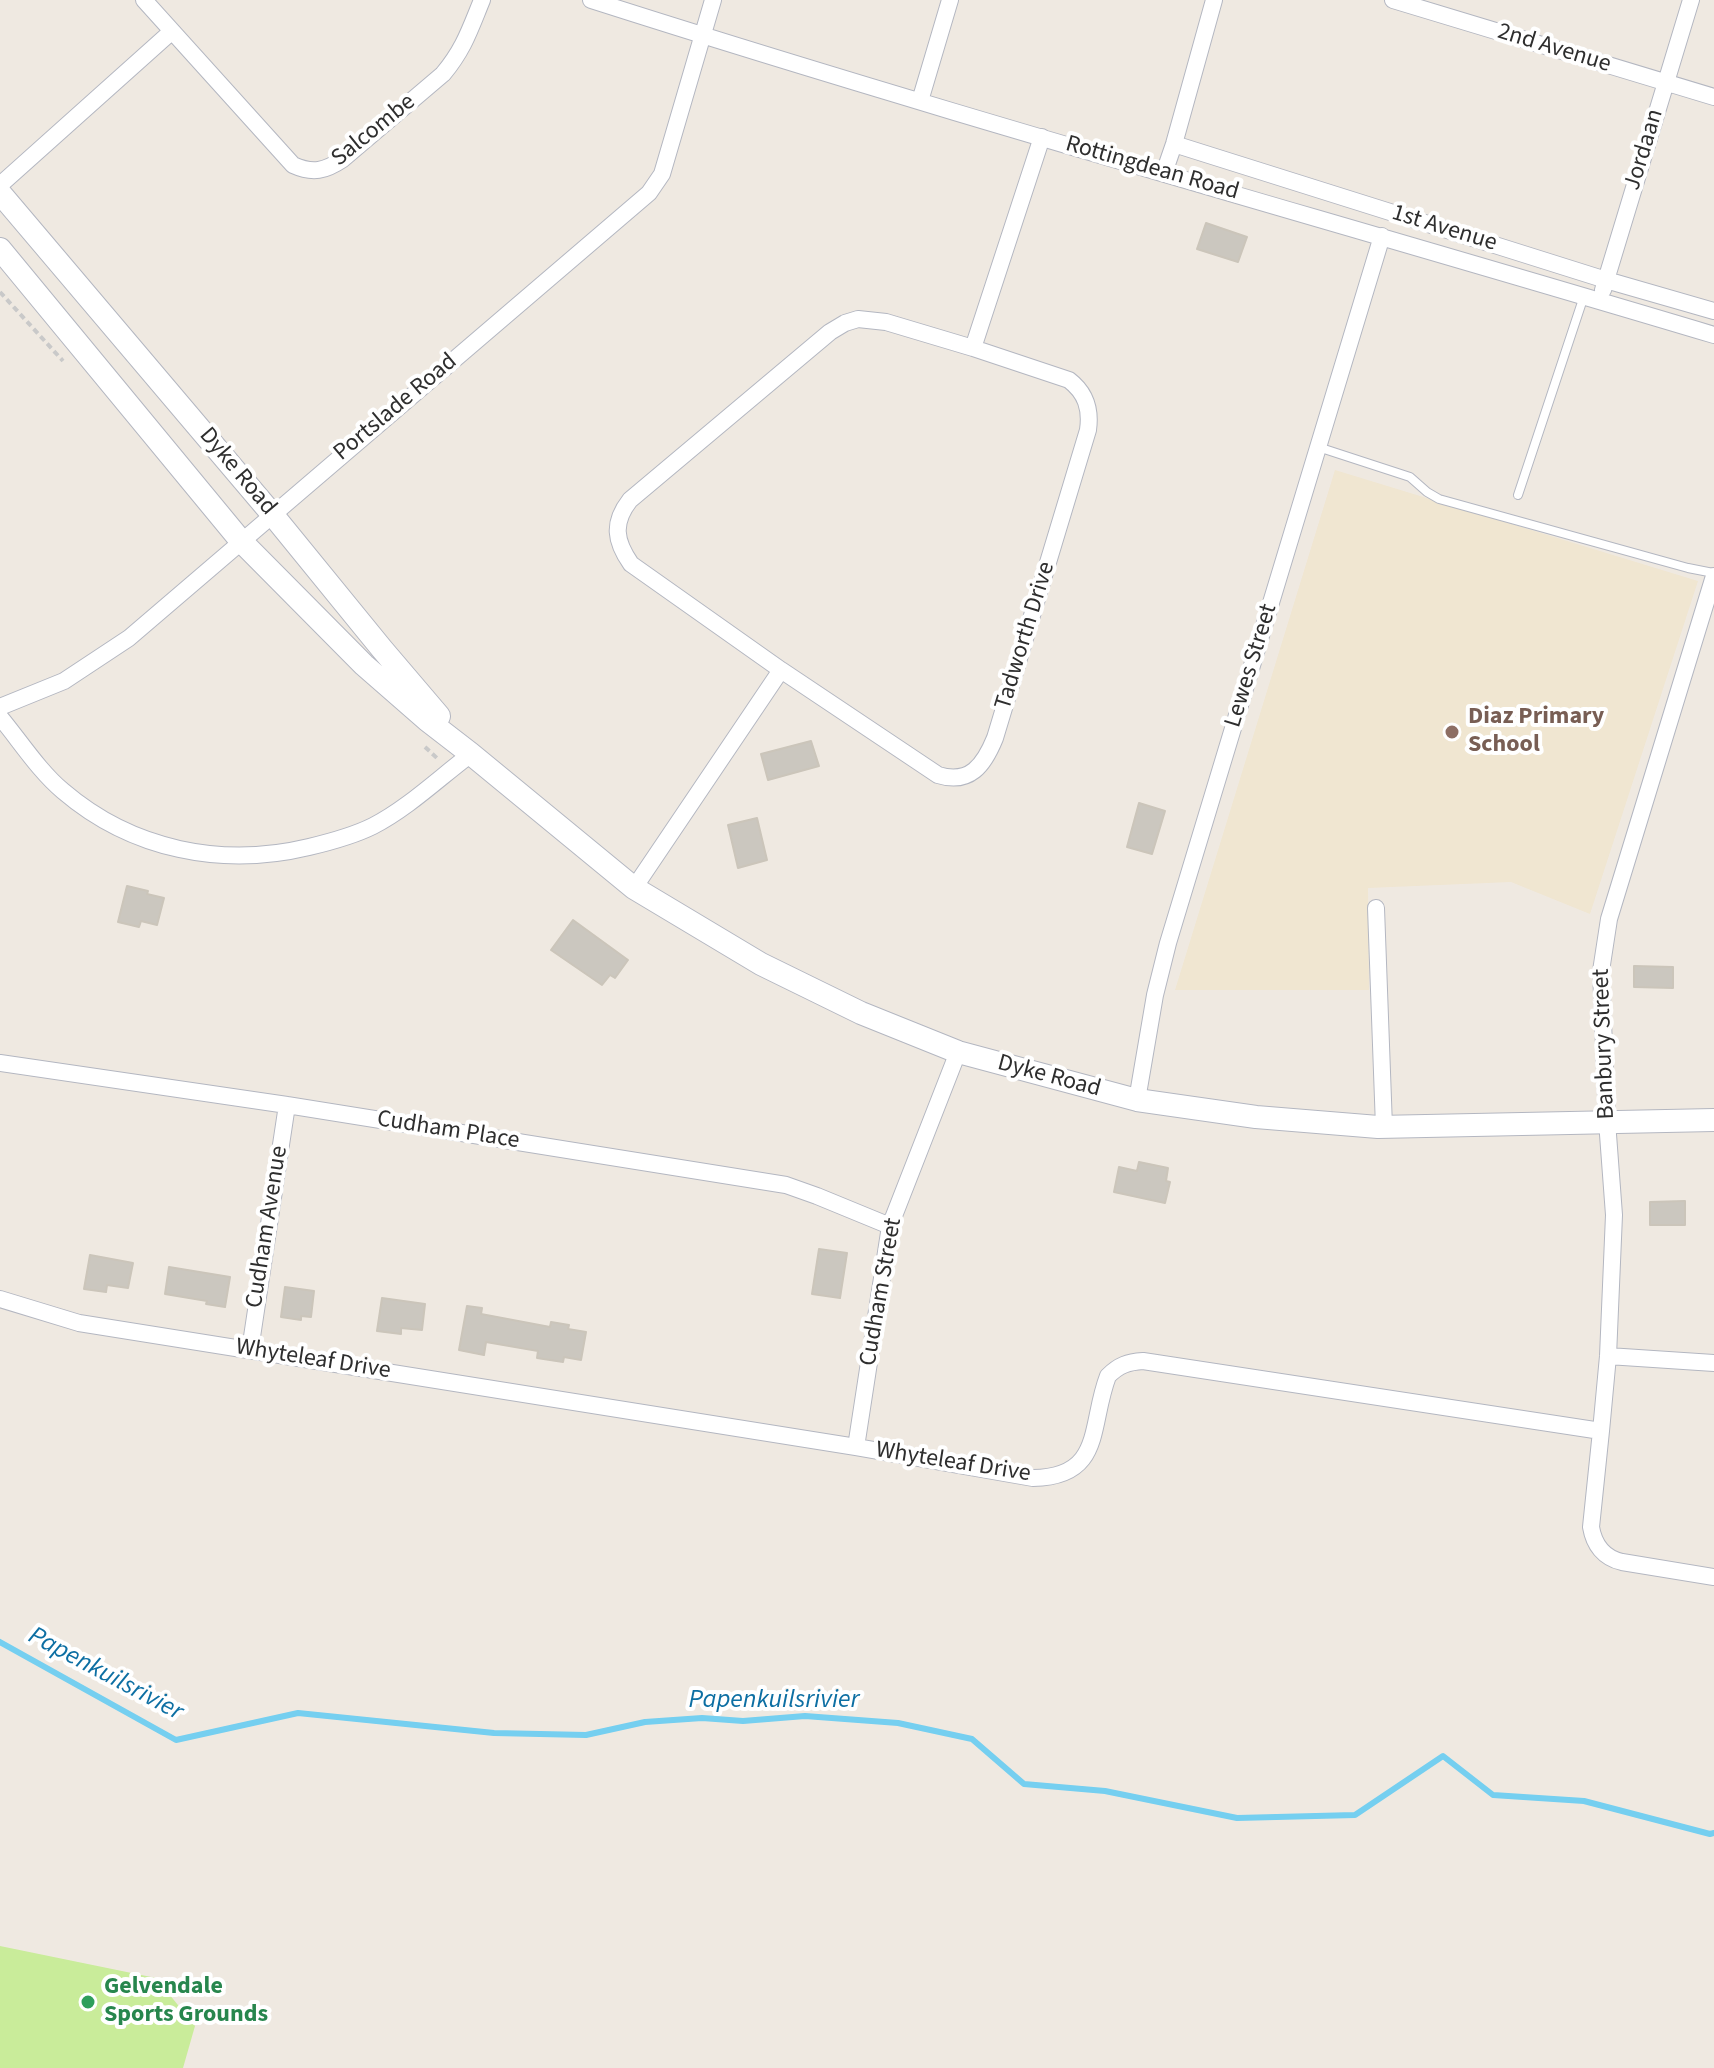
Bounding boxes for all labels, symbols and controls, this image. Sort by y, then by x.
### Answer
street label: 2nd Avenue [1494,18,1614,80]
street label: Salcombe [326,88,422,174]
street label: Jordaan [1619,106,1671,194]
street label: Rottingdean Road [1062,130,1242,208]
street label: 1st Avenue [1388,199,1500,259]
street label: Portslade Road [329,348,463,468]
street label: Dyke Road [192,422,282,522]
street label: Tadworth Drive [990,559,1062,713]
street label: Lewes Street [1220,601,1284,731]
place label: Diaz Primary School [1468,704,1604,760]
marker: Diaz Primary School [1443,723,1461,741]
street label: Banbury Street [1588,968,1622,1120]
street label: Dyke Road [994,1049,1104,1105]
street label: Cudham Place [375,1106,521,1156]
street label: Cudham Avenue [241,1144,295,1310]
street label: Cudham Street [855,1216,909,1368]
street label: Whyteleaf Drive [233,1334,393,1386]
street label: Whyteleaf Drive [873,1437,1033,1489]
water label: Papenkuilsrivier [22,1621,188,1729]
water label: Papenkuilsrivier [689,1685,859,1717]
place label: Gelvendale Sports Grounds [104,1974,268,2030]
marker: Gelvendale Sports Grounds [79,1993,97,2011]

